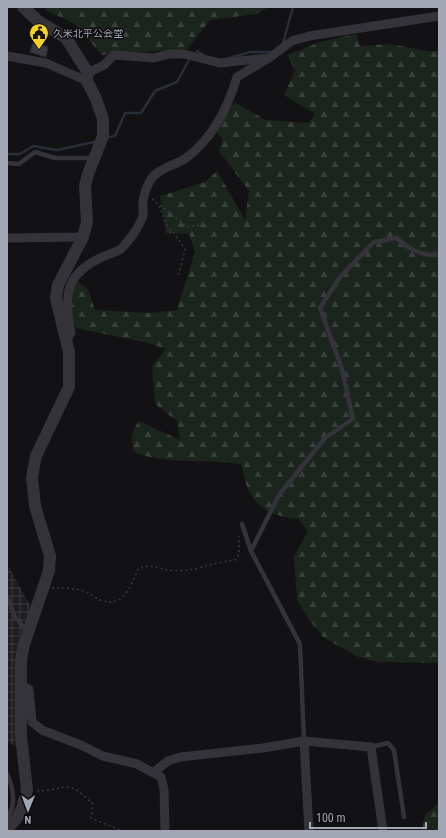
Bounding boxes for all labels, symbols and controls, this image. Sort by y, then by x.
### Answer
public building icon: 久米北平公会堂 [28,22,50,50]
place label: 久米北平公会堂 [53,28,123,39]
north arrow [8,790,48,830]
scale bar [310,804,426,830]
text: 100 m [316,811,346,825]
text: N [24,813,31,826]

